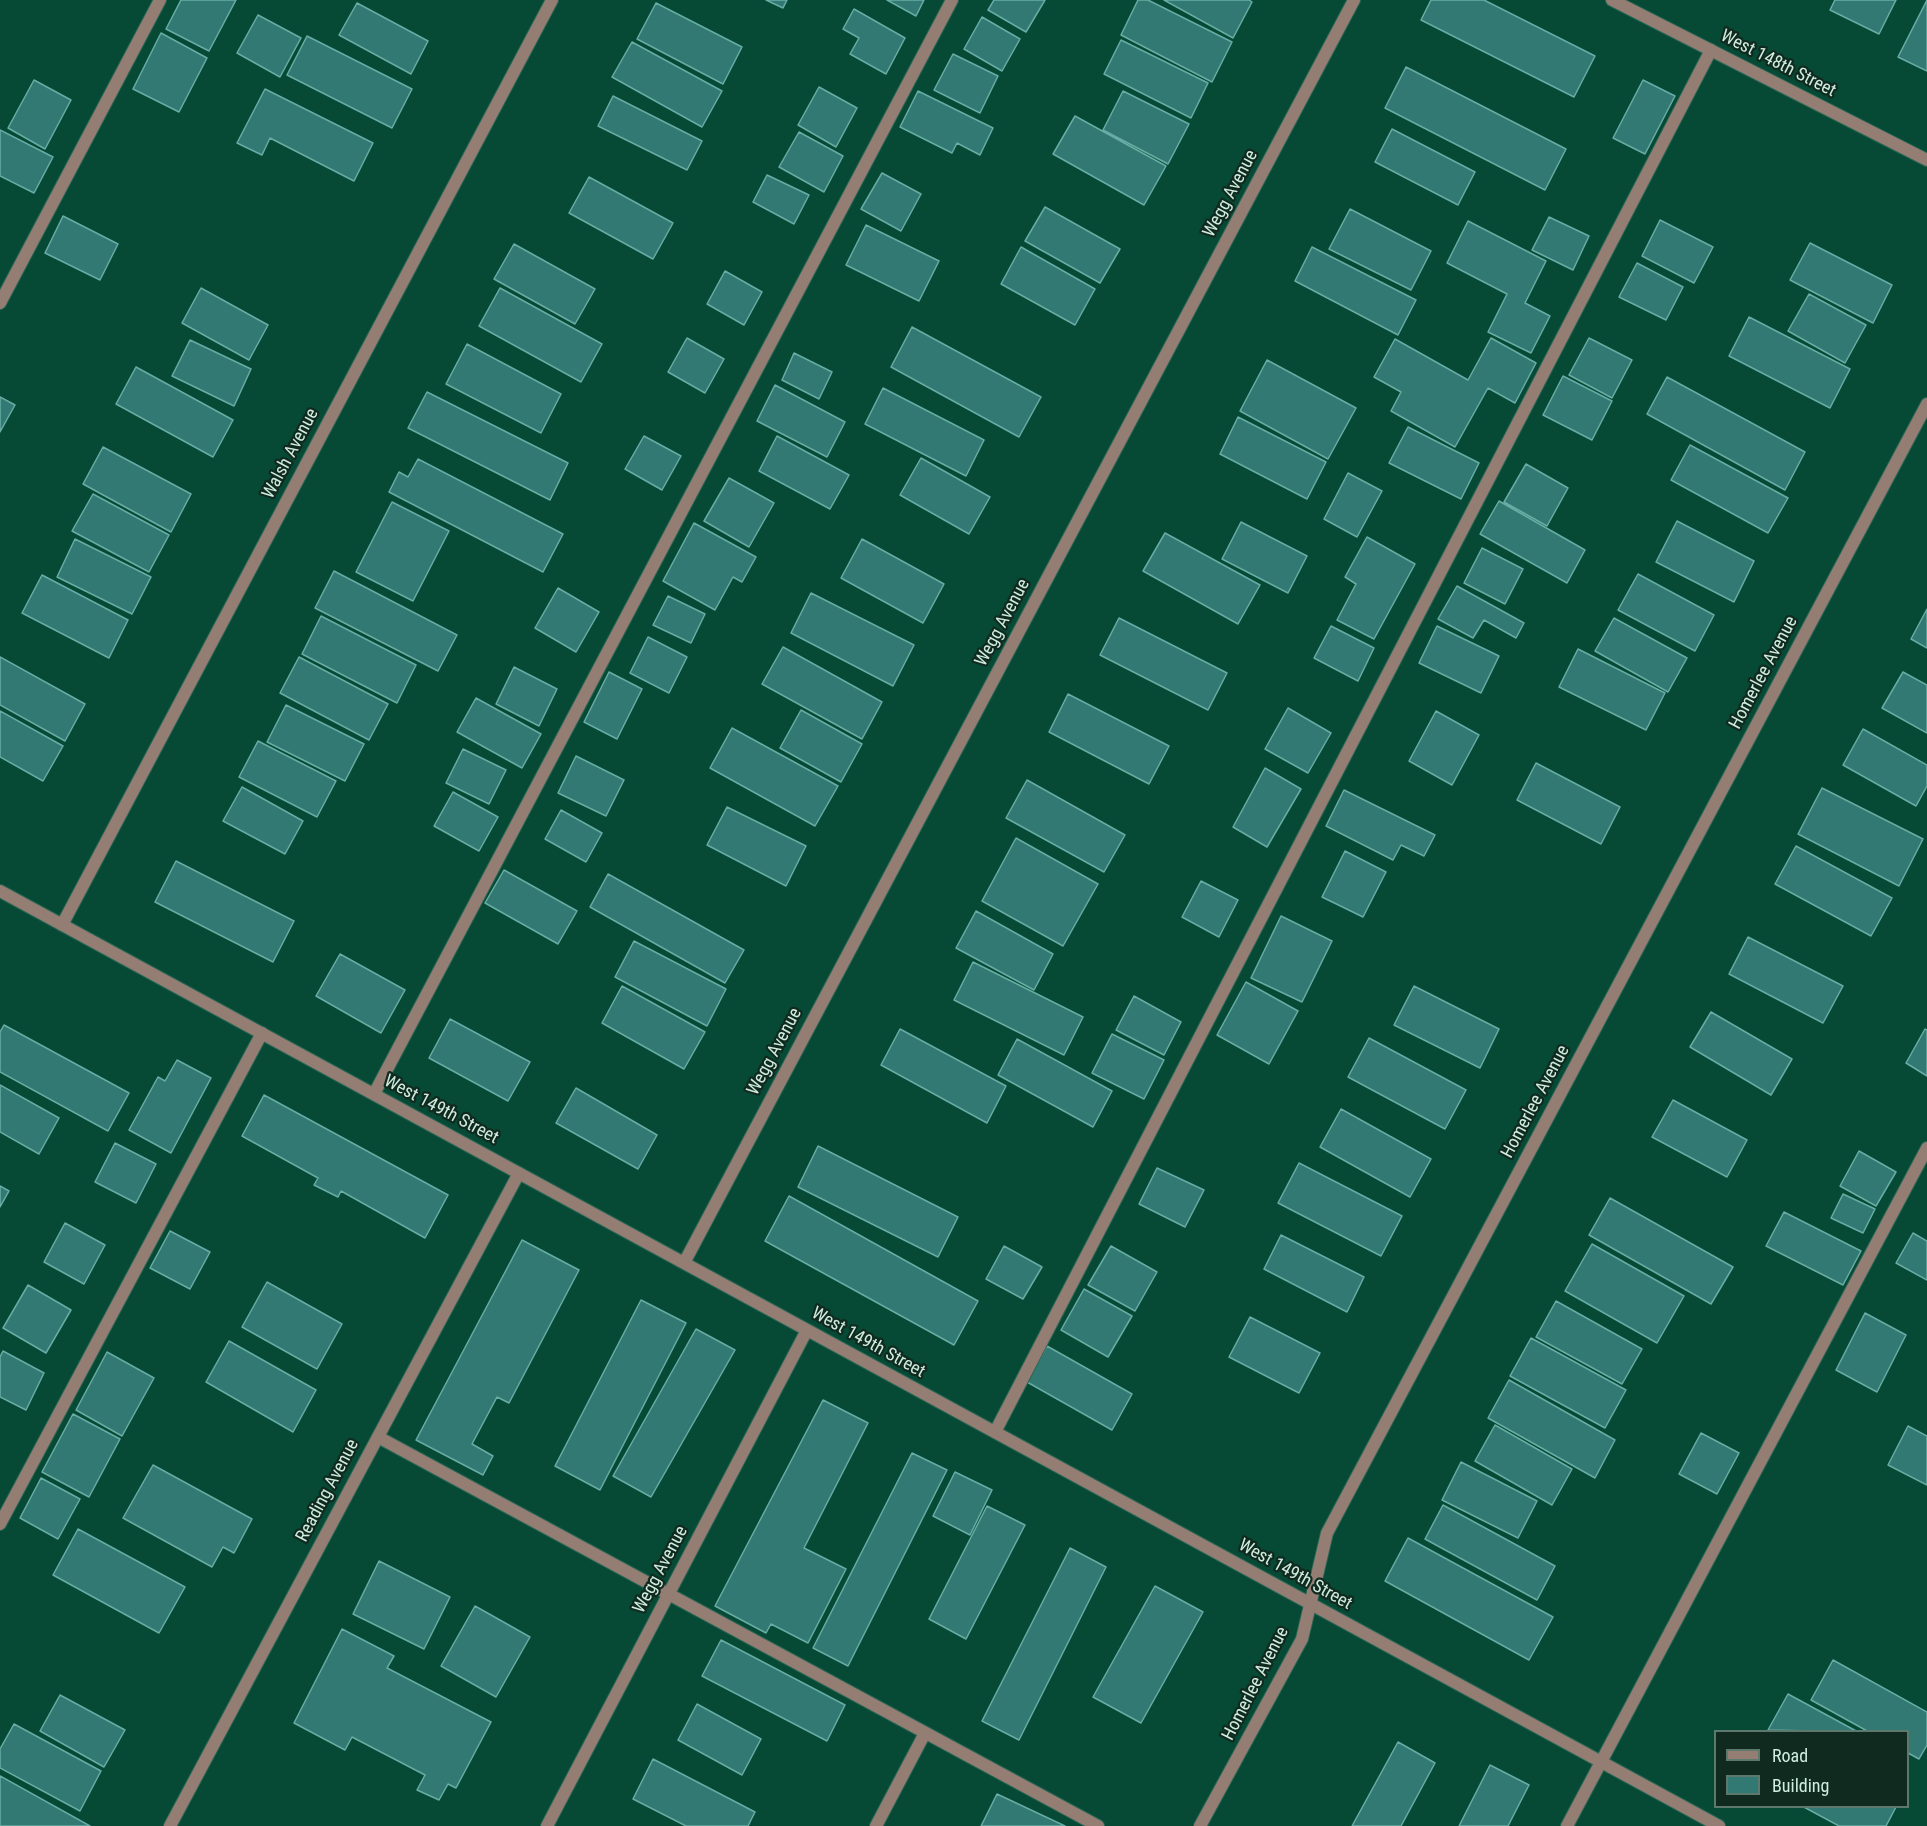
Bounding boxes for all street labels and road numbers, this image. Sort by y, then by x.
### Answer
street label: West 148th Street [1717,26,1839,102]
street label: Wegg Avenue [1199,147,1263,241]
street label: Walsh Avenue [258,405,324,503]
street label: Wegg Avenue [971,576,1035,670]
street label: Homerlee Avenue [1725,613,1803,733]
street label: Wegg Avenue [743,1005,807,1099]
street label: Homerlee Avenue [1497,1042,1575,1162]
street label: West 149th Street [380,1071,502,1149]
street label: West 149th Street [807,1303,929,1383]
street label: Reading Avenue [292,1436,364,1546]
street label: Wegg Avenue [629,1523,693,1617]
street label: West 149th Street [1234,1535,1356,1615]
street label: Homerlee Avenue [1218,1624,1294,1744]

